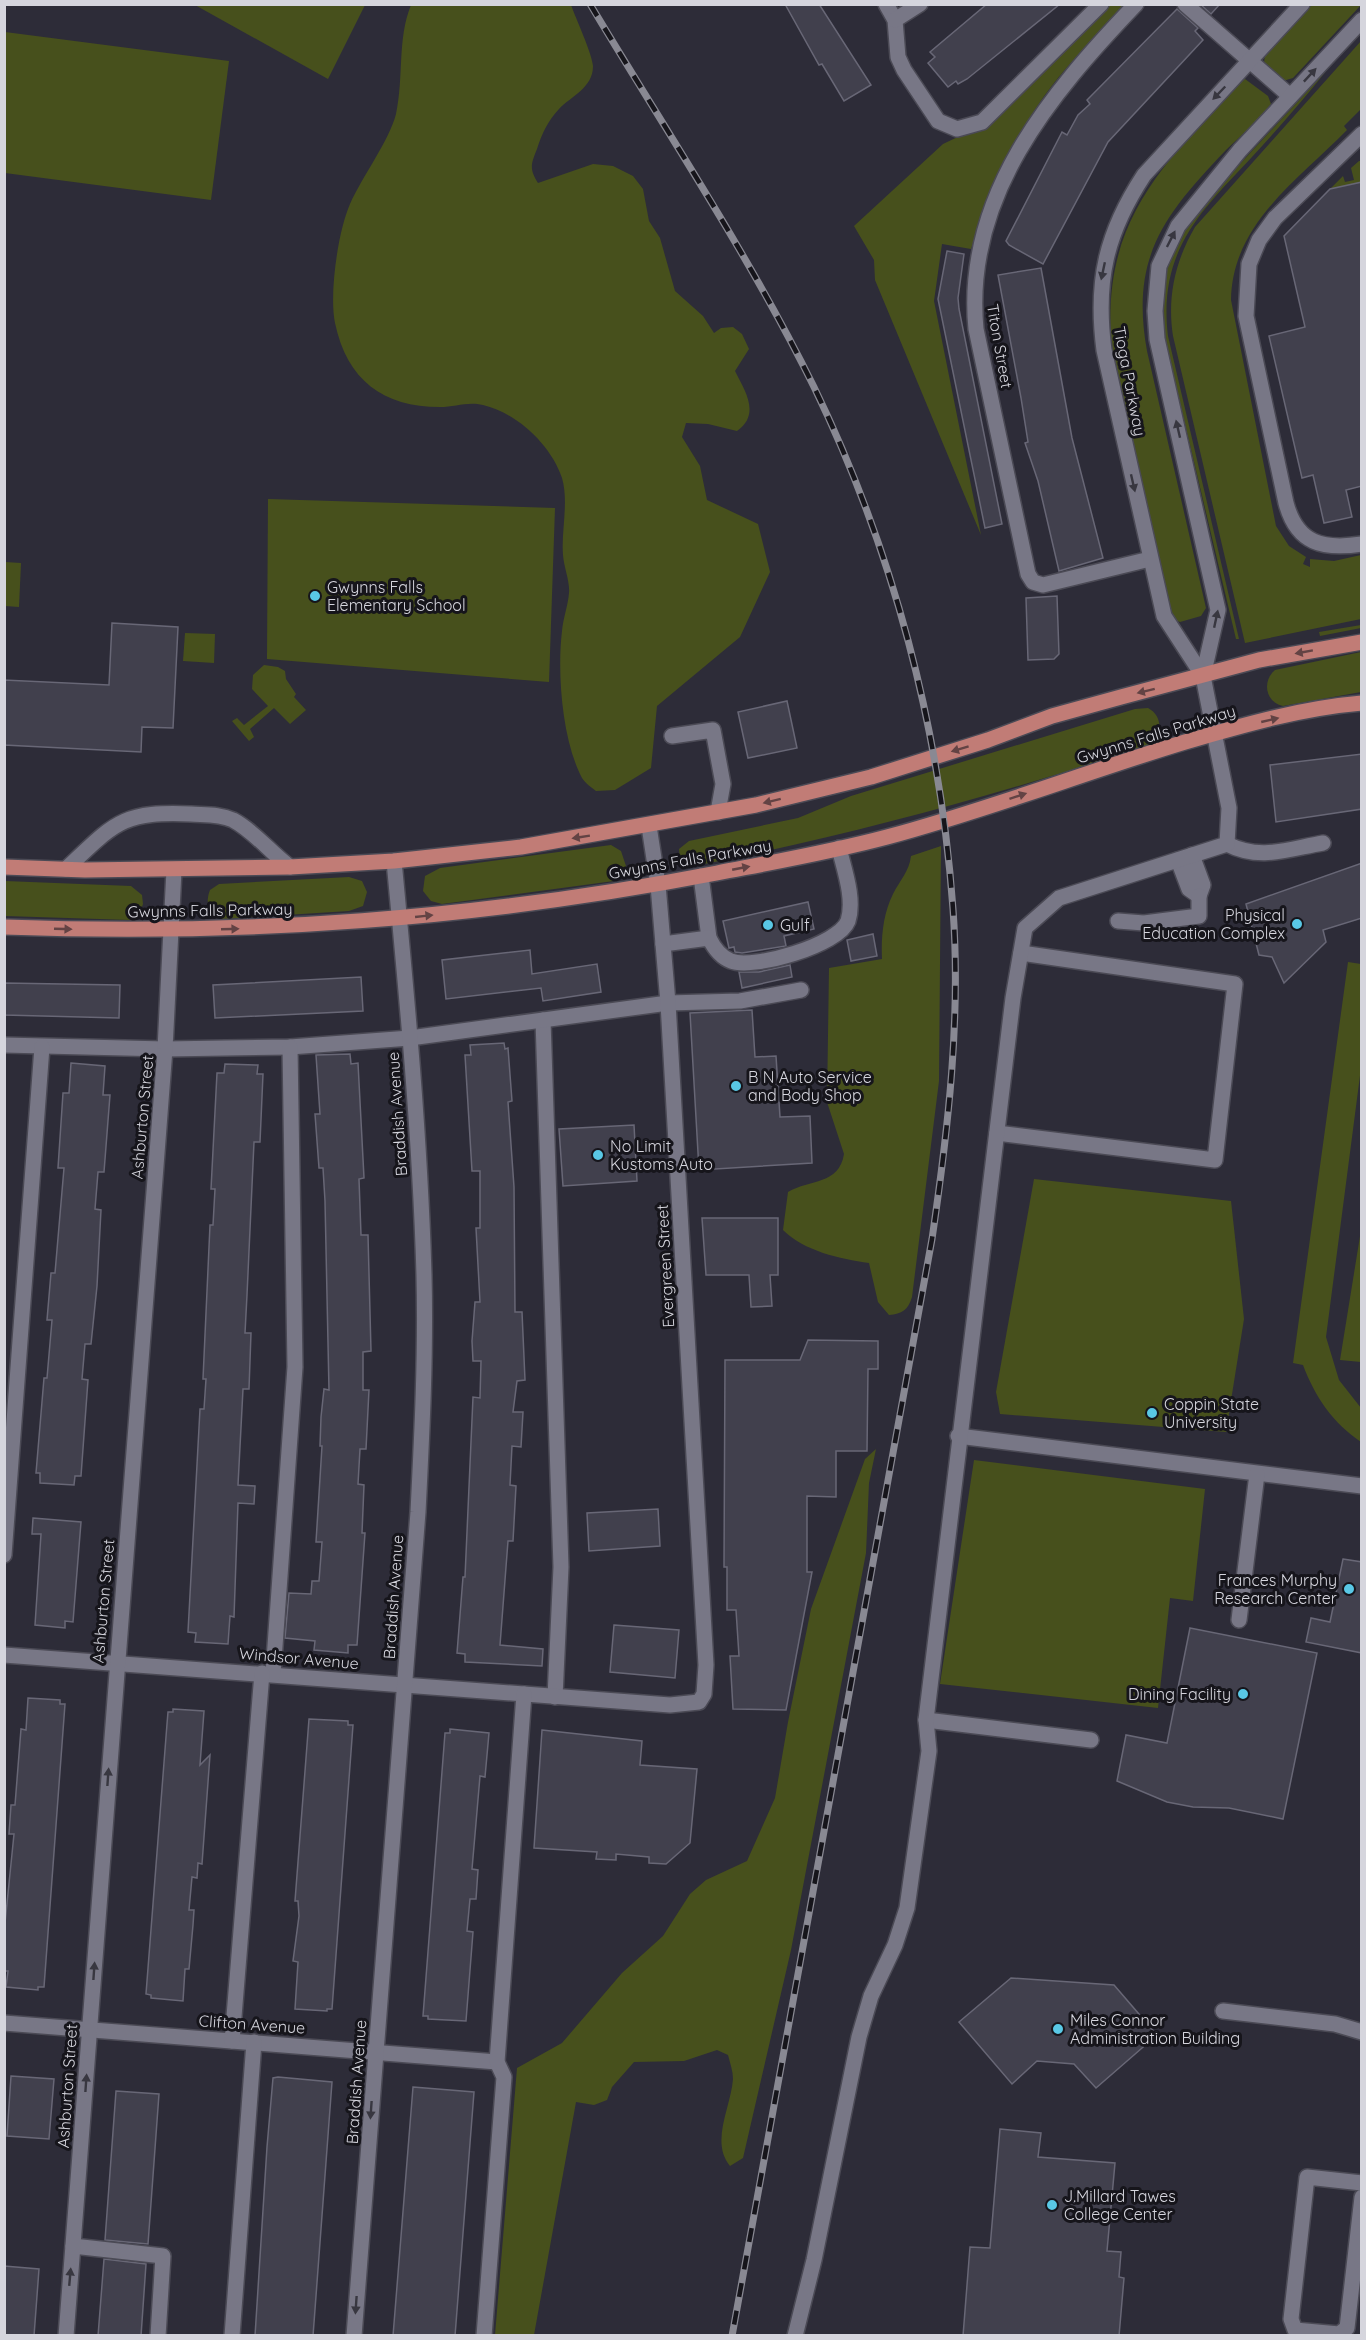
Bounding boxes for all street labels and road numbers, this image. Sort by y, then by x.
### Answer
street label: Titon Street [983,302,1017,390]
street label: Tioga Parkway [1110,324,1150,438]
street label: Gwynns Falls Parkway [1074,700,1238,768]
street label: Gwynns Falls Parkway [607,835,773,883]
street label: Gwynns Falls Parkway [127,899,293,921]
street label: Braddish Avenue [383,1051,411,1177]
street label: Ashburton Street [127,1054,157,1180]
street label: Evergreen Street [652,1204,678,1328]
street label: Braddish Avenue [379,1534,407,1660]
street label: Ashburton Street [88,1538,118,1664]
street label: Windsor Avenue [238,1643,360,1673]
street label: Clifton Avenue [198,2010,306,2038]
street label: Braddish Avenue [342,2019,370,2145]
street label: Ashburton Street [53,2023,81,2149]

